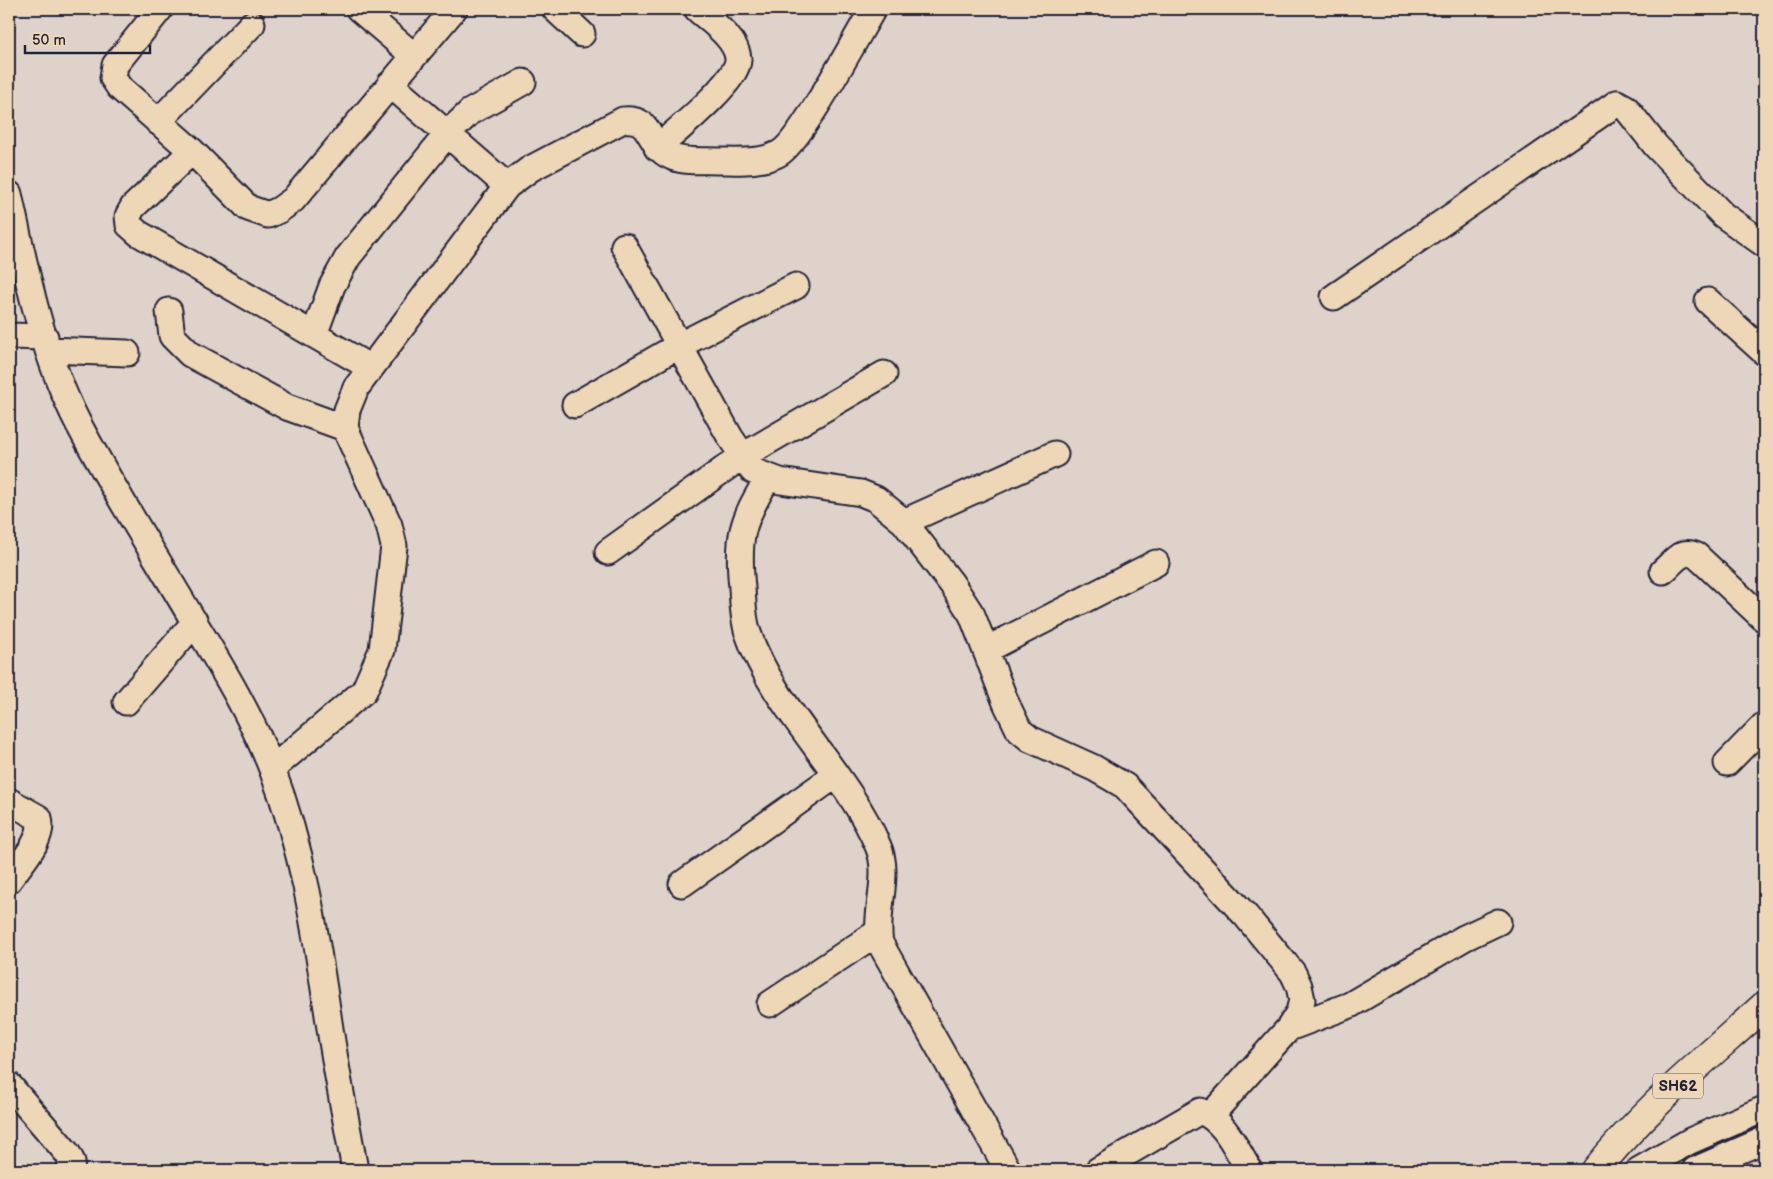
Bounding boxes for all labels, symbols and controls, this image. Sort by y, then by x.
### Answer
scale bar [25,22,150,54]
text: 50 m [32,31,66,50]
road number: SH62 [1653,1074,1703,1098]

